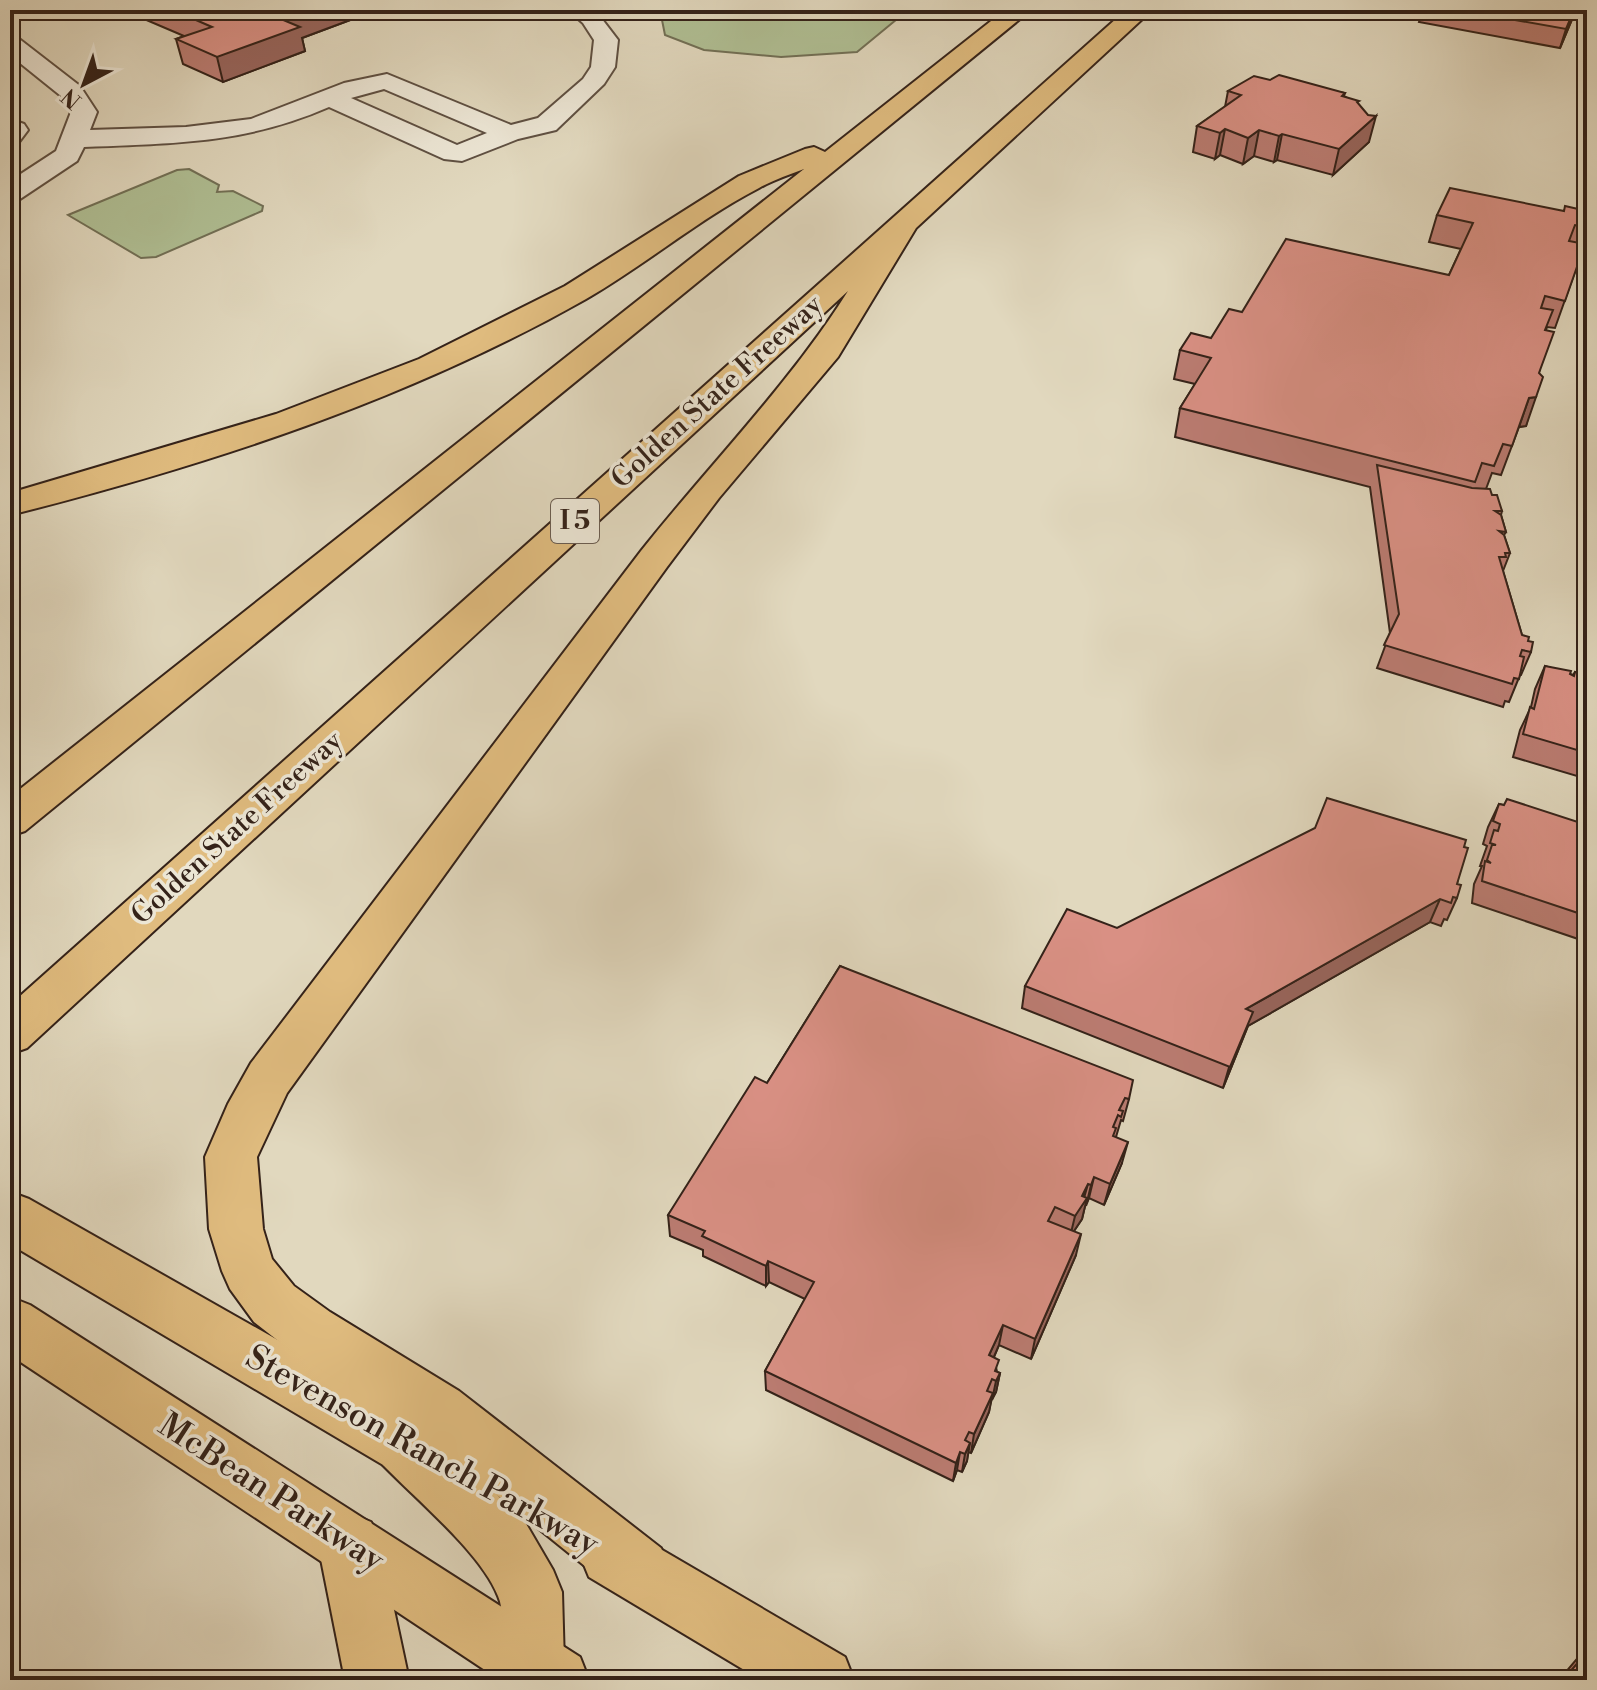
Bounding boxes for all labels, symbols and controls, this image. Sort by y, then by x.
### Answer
north arrow [44,44,124,124]
text: N [56,82,87,114]
street label: Golden State Freeway [604,288,830,496]
road number: I 5 [551,499,599,543]
street label: Golden State Freeway [124,724,350,932]
street label: Stevenson Ranch Parkway [238,1336,606,1566]
street label: McBean Parkway [150,1404,392,1582]

